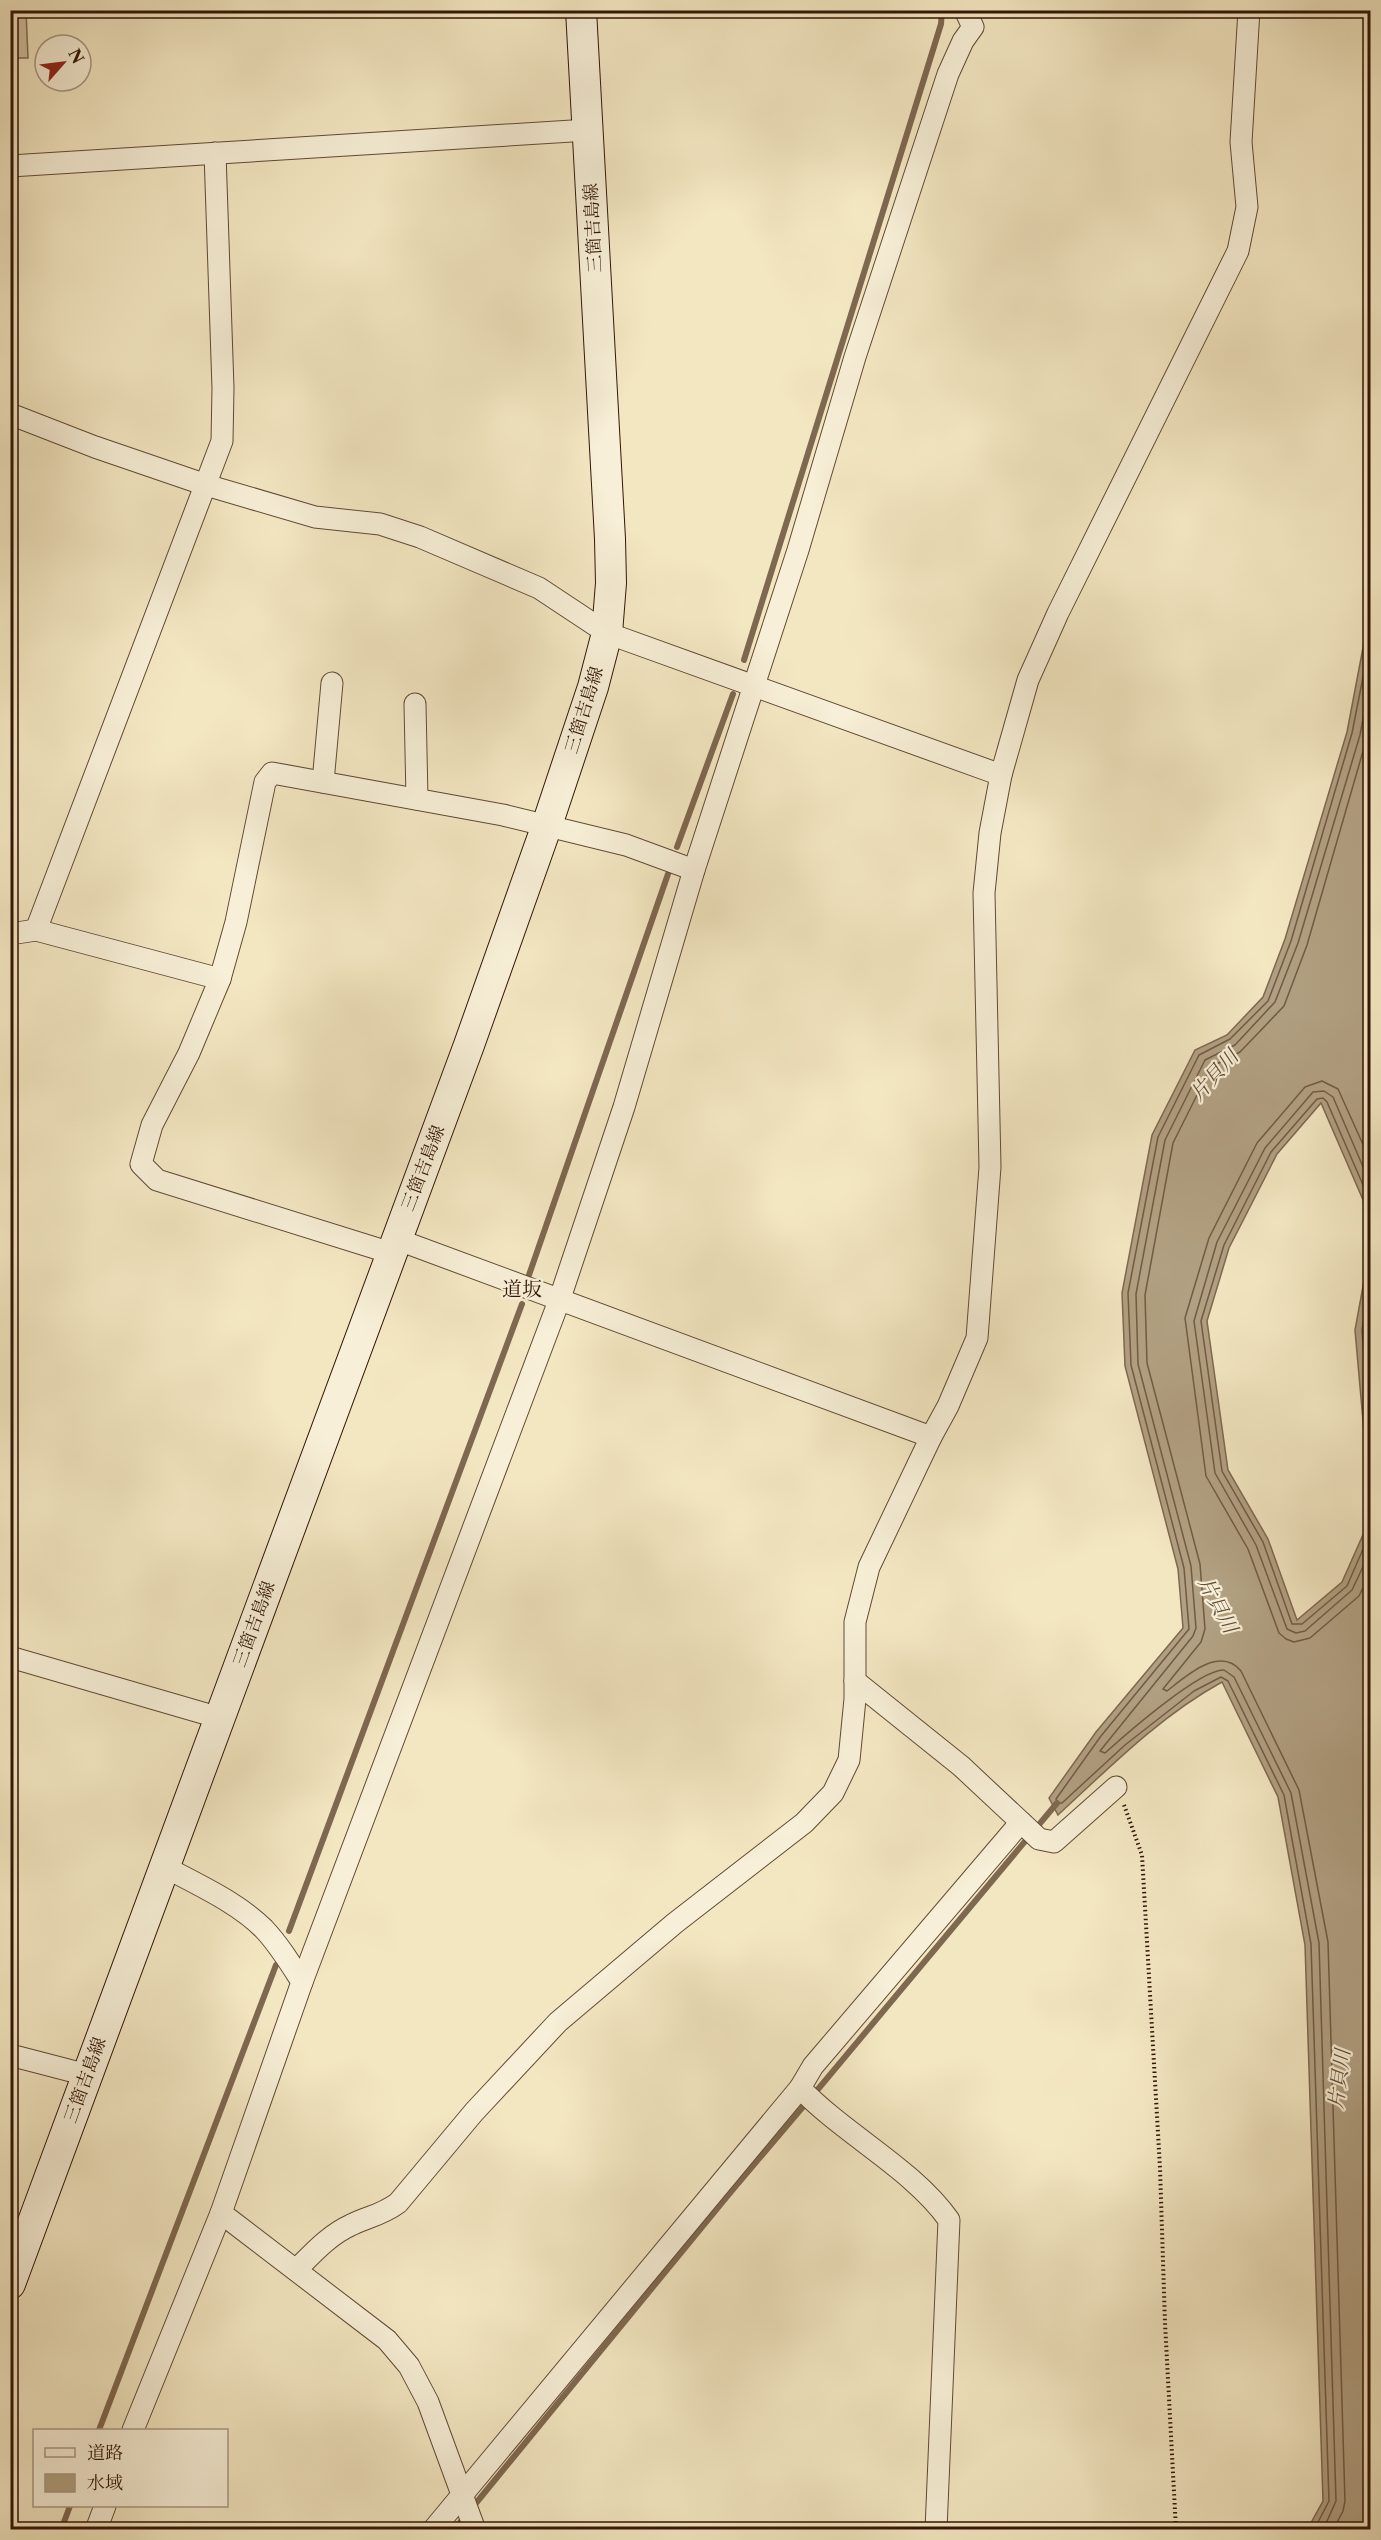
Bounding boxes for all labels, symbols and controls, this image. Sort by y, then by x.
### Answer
north arrow [33,33,93,93]
text: N [64,45,88,67]
street label: 三箇吉島線 [580,182,606,274]
street label: 三箇吉島線 [560,664,608,756]
water label: 片貝川 [1185,1043,1244,1105]
street label: 三箇吉島線 [397,1122,449,1214]
district label: 道坂 [502,1277,542,1301]
water label: 片貝川 [1193,1573,1244,1639]
street label: 三箇吉島線 [228,1578,280,1670]
street label: 三箇吉島線 [59,2034,111,2126]
water label: 片貝川 [1323,2046,1355,2110]
legend [33,2429,228,2507]
text: 道路 [87,2442,123,2464]
text: 水域 [87,2472,123,2494]

